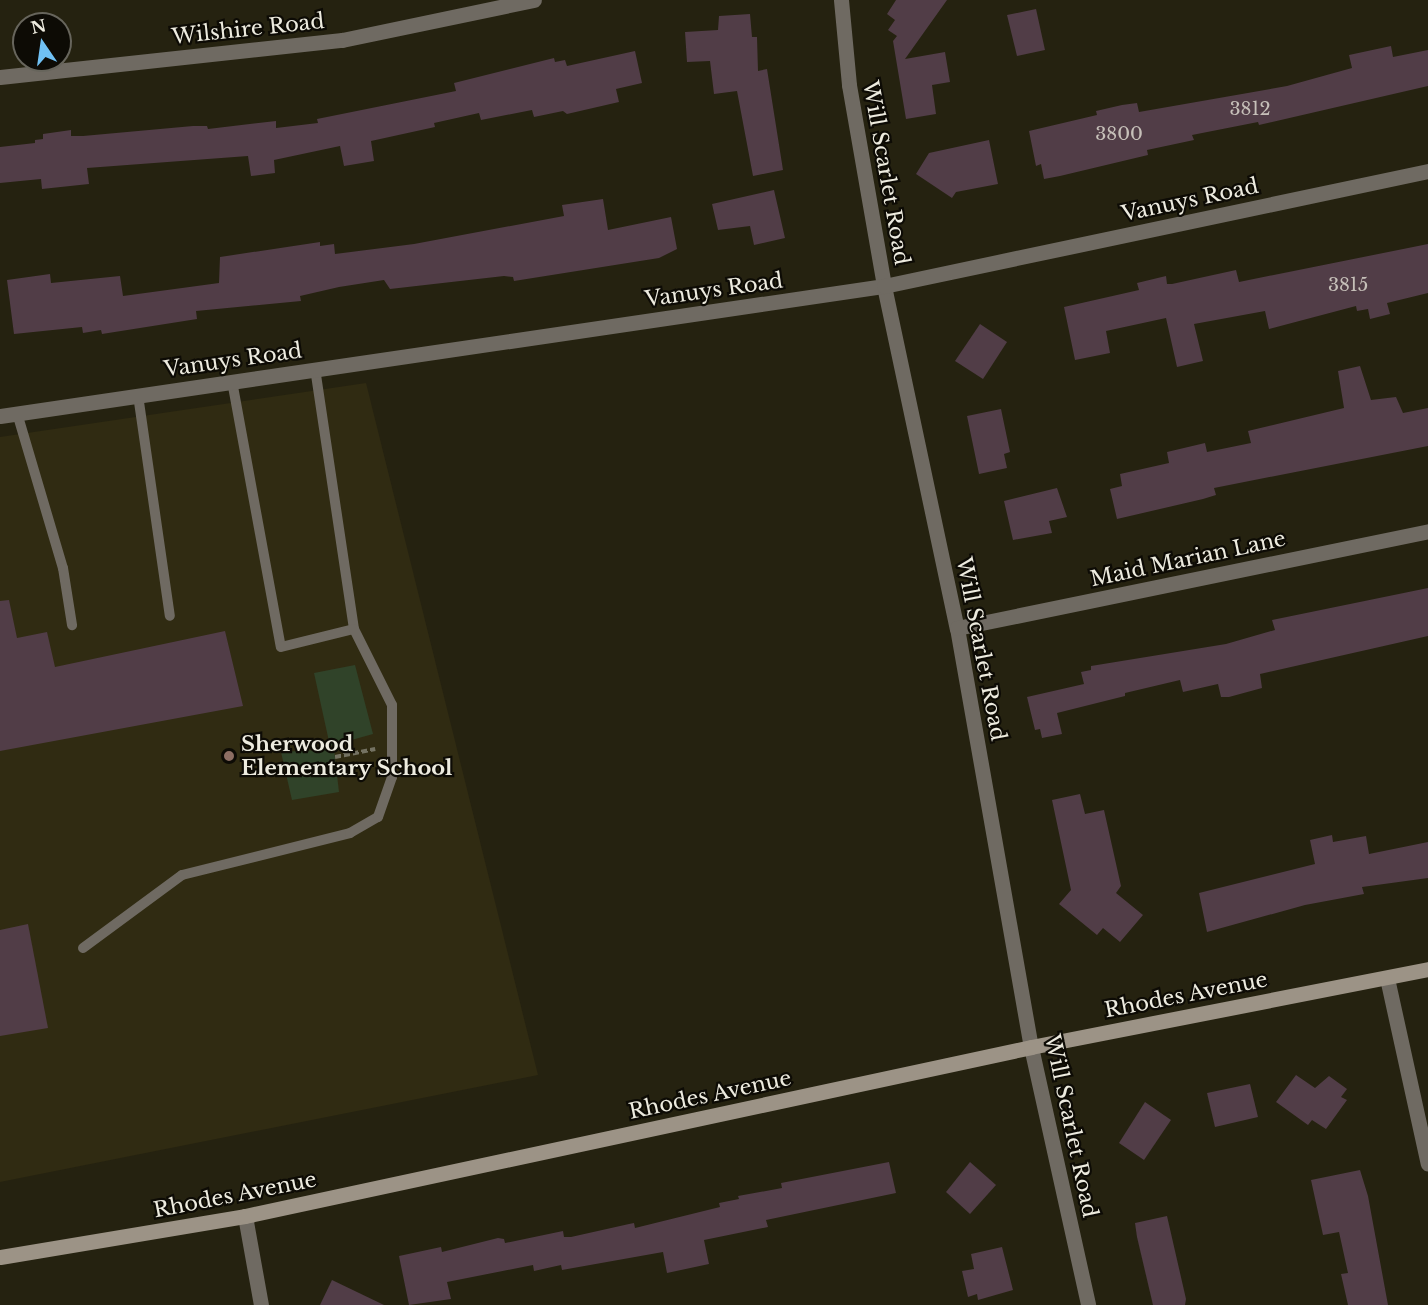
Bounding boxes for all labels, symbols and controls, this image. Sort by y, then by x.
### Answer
street label: Wilshire Road [170,8,326,50]
north arrow [12,12,72,72]
text: N [29,15,48,38]
street label: Will Scarlet Road [857,79,915,267]
house number: 3812 [1229,98,1271,120]
house number: 3800 [1095,123,1143,145]
street label: Vanuys Road [1119,173,1261,227]
street label: Vanuys Road [643,268,785,312]
house number: 3815 [1328,274,1368,296]
street label: Vanuys Road [162,338,304,382]
street label: Maid Marian Lane [1088,526,1288,592]
street label: Will Scarlet Road [951,555,1011,743]
place label: Sherwood Elementary School [241,731,453,781]
marker: Sherwood Elementary School [222,749,236,763]
street label: Rhodes Avenue [1102,967,1270,1023]
street label: Will Scarlet Road [1039,1032,1103,1220]
street label: Rhodes Avenue [626,1065,794,1125]
street label: Rhodes Avenue [151,1167,319,1223]

